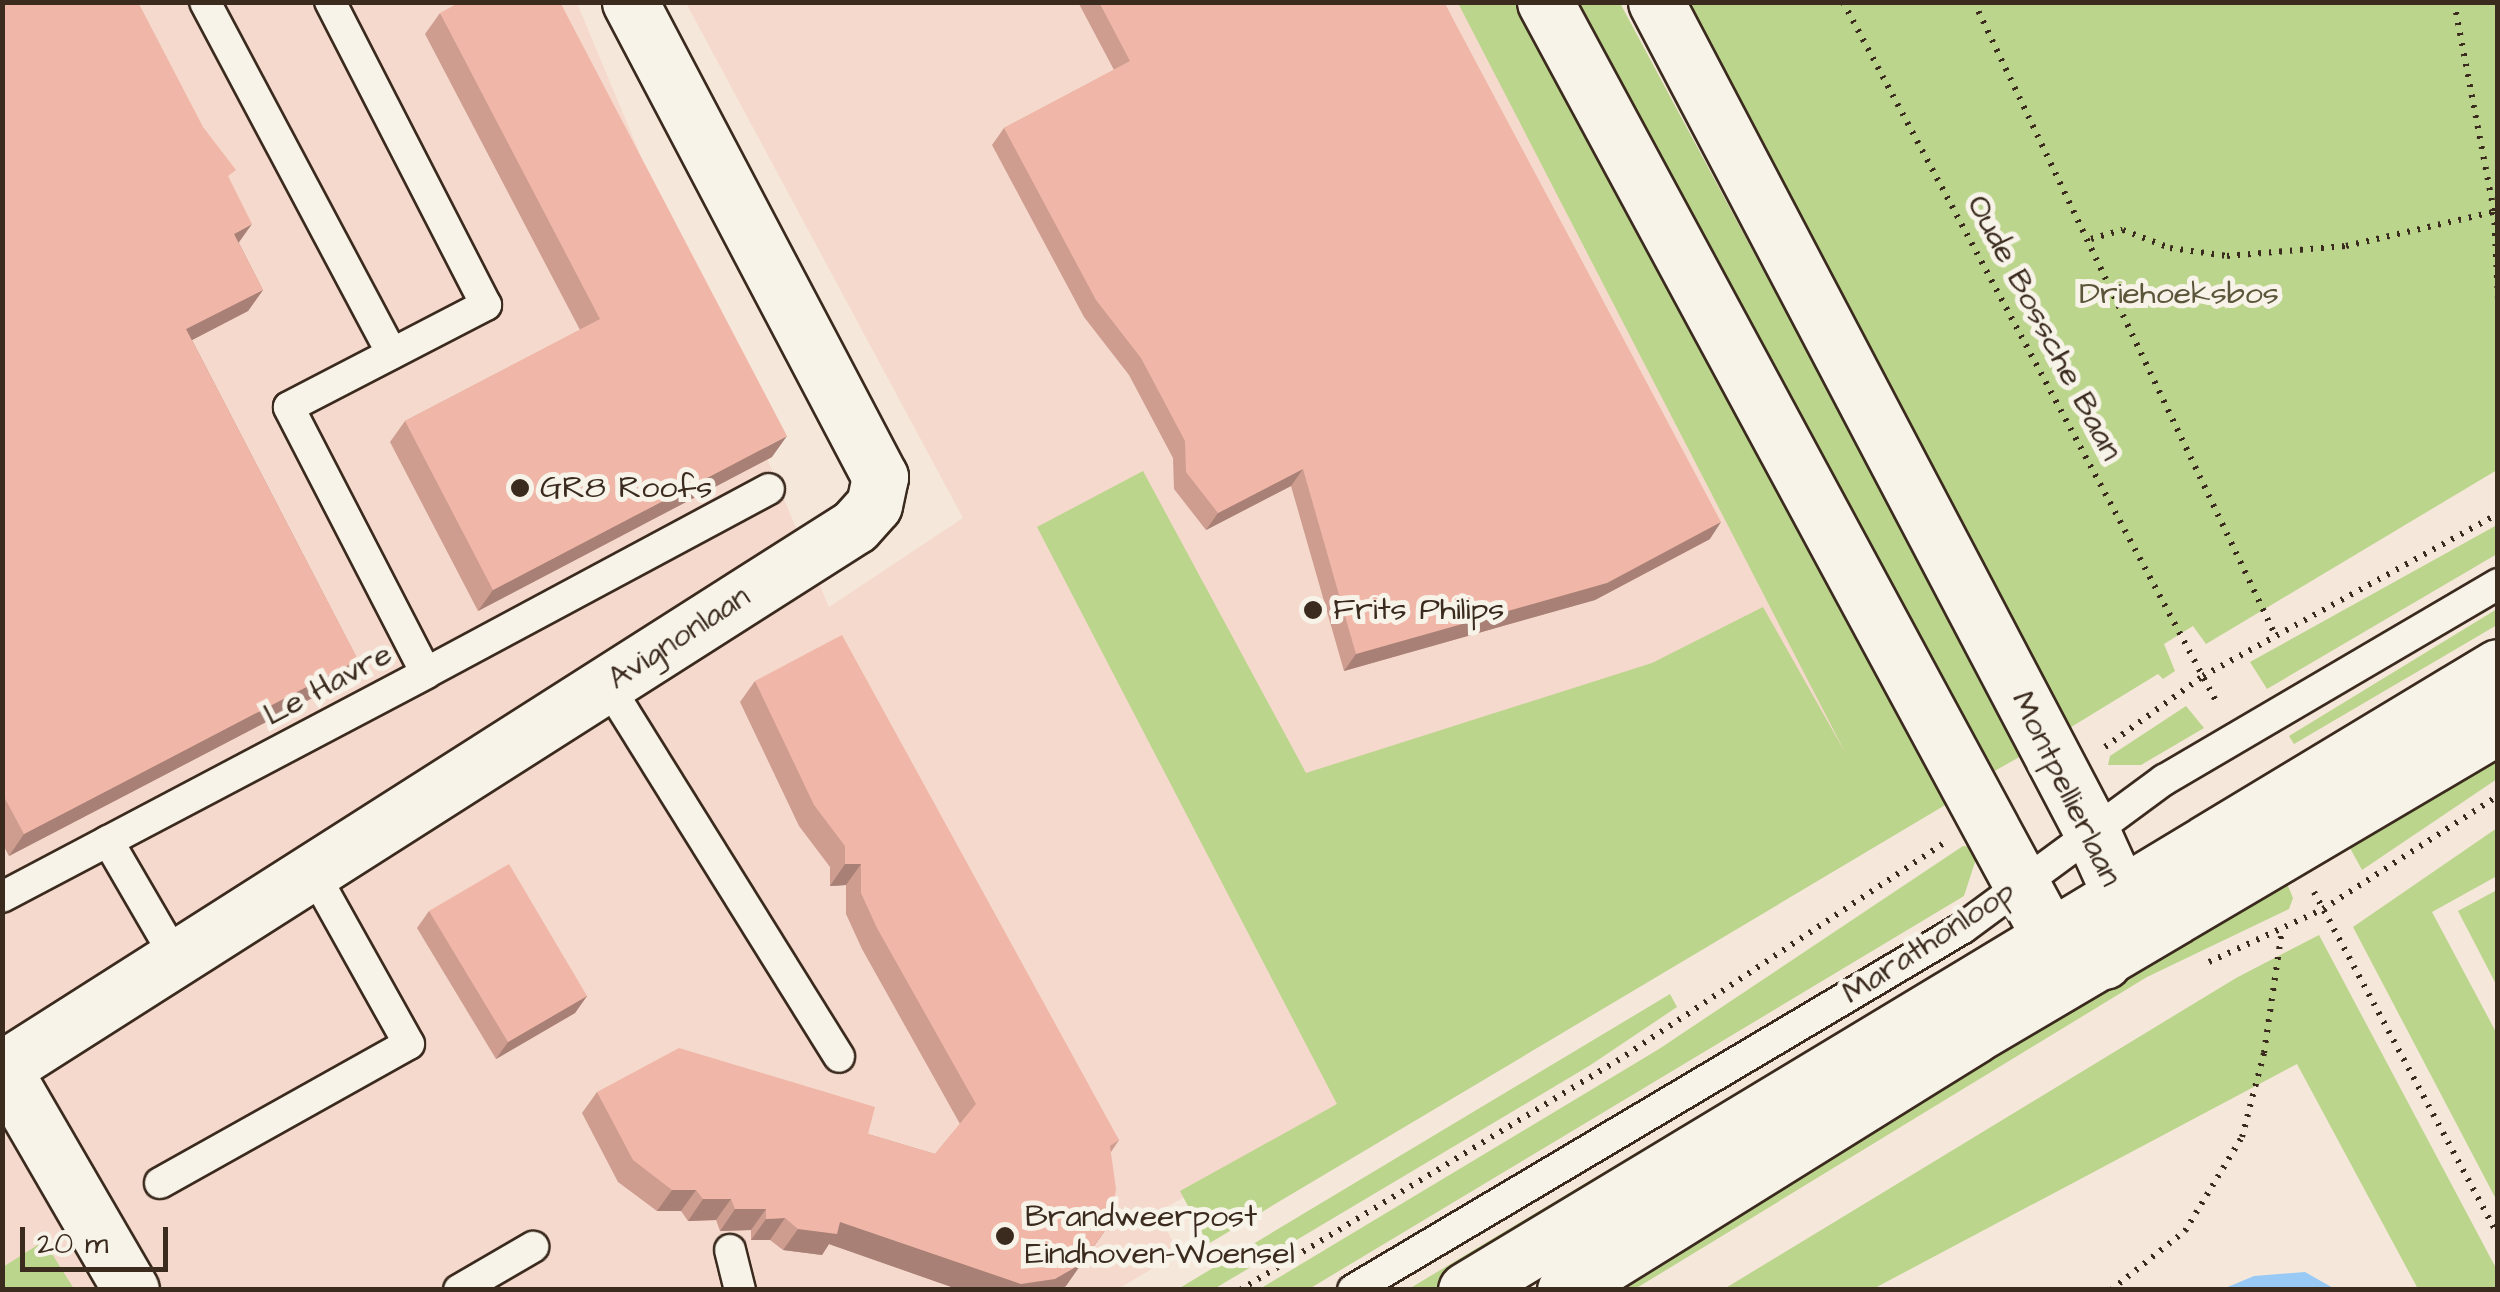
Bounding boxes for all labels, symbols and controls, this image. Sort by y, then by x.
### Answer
street label: Oude Bossche Baan [1958,189,2130,467]
park label: Driehoeksbos [2079,275,2279,313]
place label: GR8 Roofs [540,469,712,507]
marker: GR8 Roofs [509,477,531,499]
street label: Avignonlaan [601,578,757,698]
place label: Frits Philips [1333,591,1504,629]
marker: Frits Philips [1302,599,1324,621]
street label: Le Havre [257,635,399,735]
street label: Montpellierlaan [2002,685,2130,893]
street label: Marathonloop [1835,873,2023,1013]
place label: Brandweerpost Eindhoven-Woensel [1025,1199,1295,1274]
scale bar [25,1207,172,1269]
text: 20 m [37,1223,108,1265]
marker: Brandweerpost Eindhoven-Woensel [994,1225,1016,1247]

